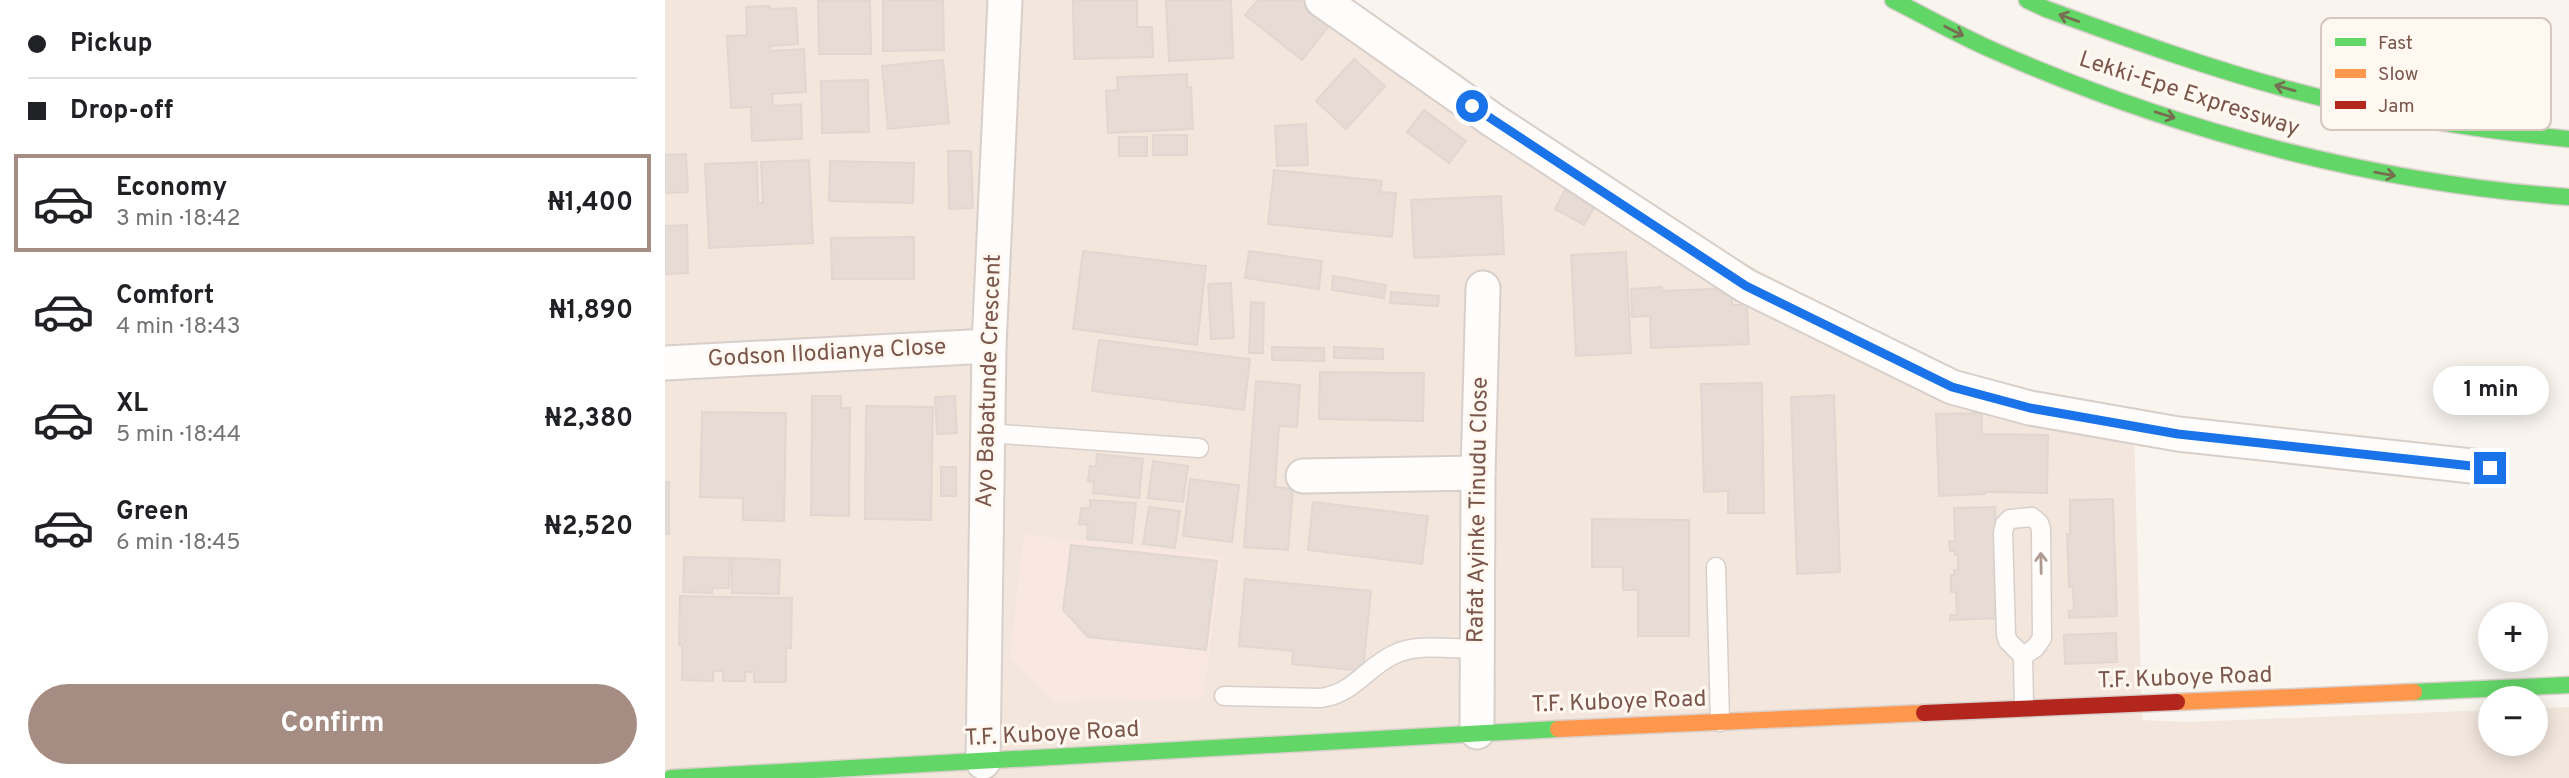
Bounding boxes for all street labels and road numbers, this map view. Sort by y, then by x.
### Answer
street label: Lekki-Epe Expressway [2075,46,2303,144]
street label: Ayo Babatunde Crescent [971,254,1009,508]
street label: Godson Ilodianya Close [707,333,947,375]
street label: Rafat Ayinke Tinudu Close [1462,377,1496,643]
street label: T.F. Kuboye Road [2097,661,2273,697]
street label: T.F. Kuboye Road [1531,685,1707,721]
street label: T.F. Kuboye Road [964,716,1140,754]

